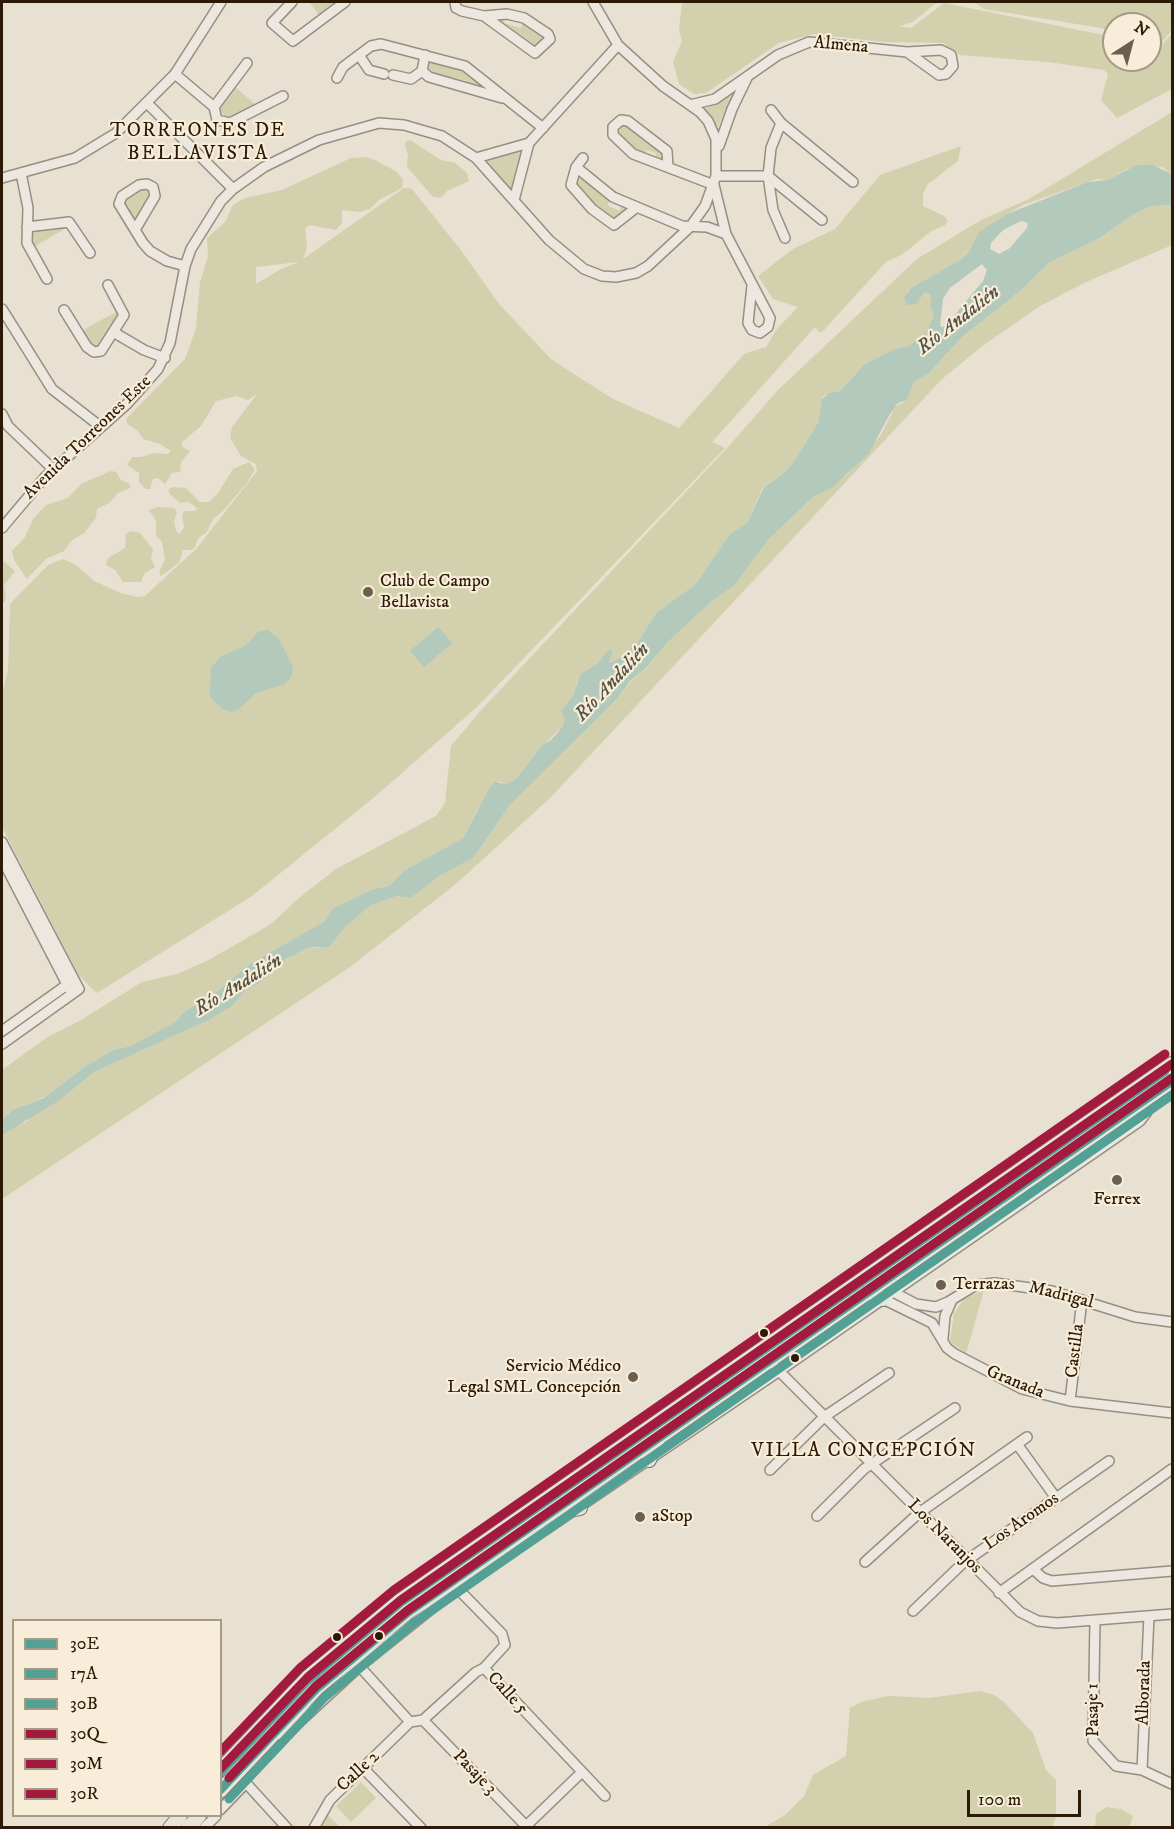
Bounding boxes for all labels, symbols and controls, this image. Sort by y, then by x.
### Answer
north arrow [1102,12,1162,72]
text: N [1130,17,1153,41]
street label: Almena [813,33,869,59]
district label: TORREONES DE BELLAVISTA [110,120,286,167]
water label: Río Andalién [913,281,1005,361]
street label: Avenida Torreones Este [19,371,157,505]
place label: Club de Campo Bellavista [380,571,490,614]
marker: Club de Campo Bellavista [361,585,375,599]
water label: Río Andalién [571,639,655,727]
water label: Río Andalién [191,950,287,1022]
marker: Ferrex [1110,1173,1124,1187]
place label: Ferrex [1093,1189,1141,1211]
place label: Terrazas [953,1274,1015,1296]
marker: Terrazas [934,1278,948,1292]
street label: Madrigal [1026,1278,1096,1314]
street label: Castilla [1062,1323,1090,1379]
unlabelled marker [758,1327,770,1339]
unlabelled marker [789,1352,801,1364]
place label: Servicio Médico Legal SML Concepción [447,1356,621,1398]
street label: Granada [983,1362,1047,1404]
marker: Servicio Médico Legal SML Concepción [626,1370,640,1384]
district label: VILLA CONCEPCIÓN [751,1440,977,1464]
street label: Los Aromos [980,1488,1064,1556]
street label: Los Naranjos [902,1495,986,1579]
place label: aStop [652,1506,693,1528]
marker: aStop [633,1510,647,1524]
legend [12,1619,222,1817]
unlabelled marker [373,1630,385,1642]
unlabelled marker [331,1631,343,1643]
text: 30E [70,1633,99,1655]
street label: Alborada [1133,1660,1157,1726]
text: 17A [70,1663,98,1685]
street label: Calle 5 [482,1668,532,1720]
street label: Pasaje 1 [1083,1683,1105,1737]
text: 30B [70,1693,98,1715]
text: 30Q [70,1723,100,1745]
street label: Pasaje 3 [447,1746,501,1800]
street label: Calle 2 [333,1747,385,1797]
text: 30M [70,1753,103,1775]
scale bar [970,1778,1084,1816]
text: 30R [70,1783,98,1805]
text: 100 m [978,1789,1021,1811]

